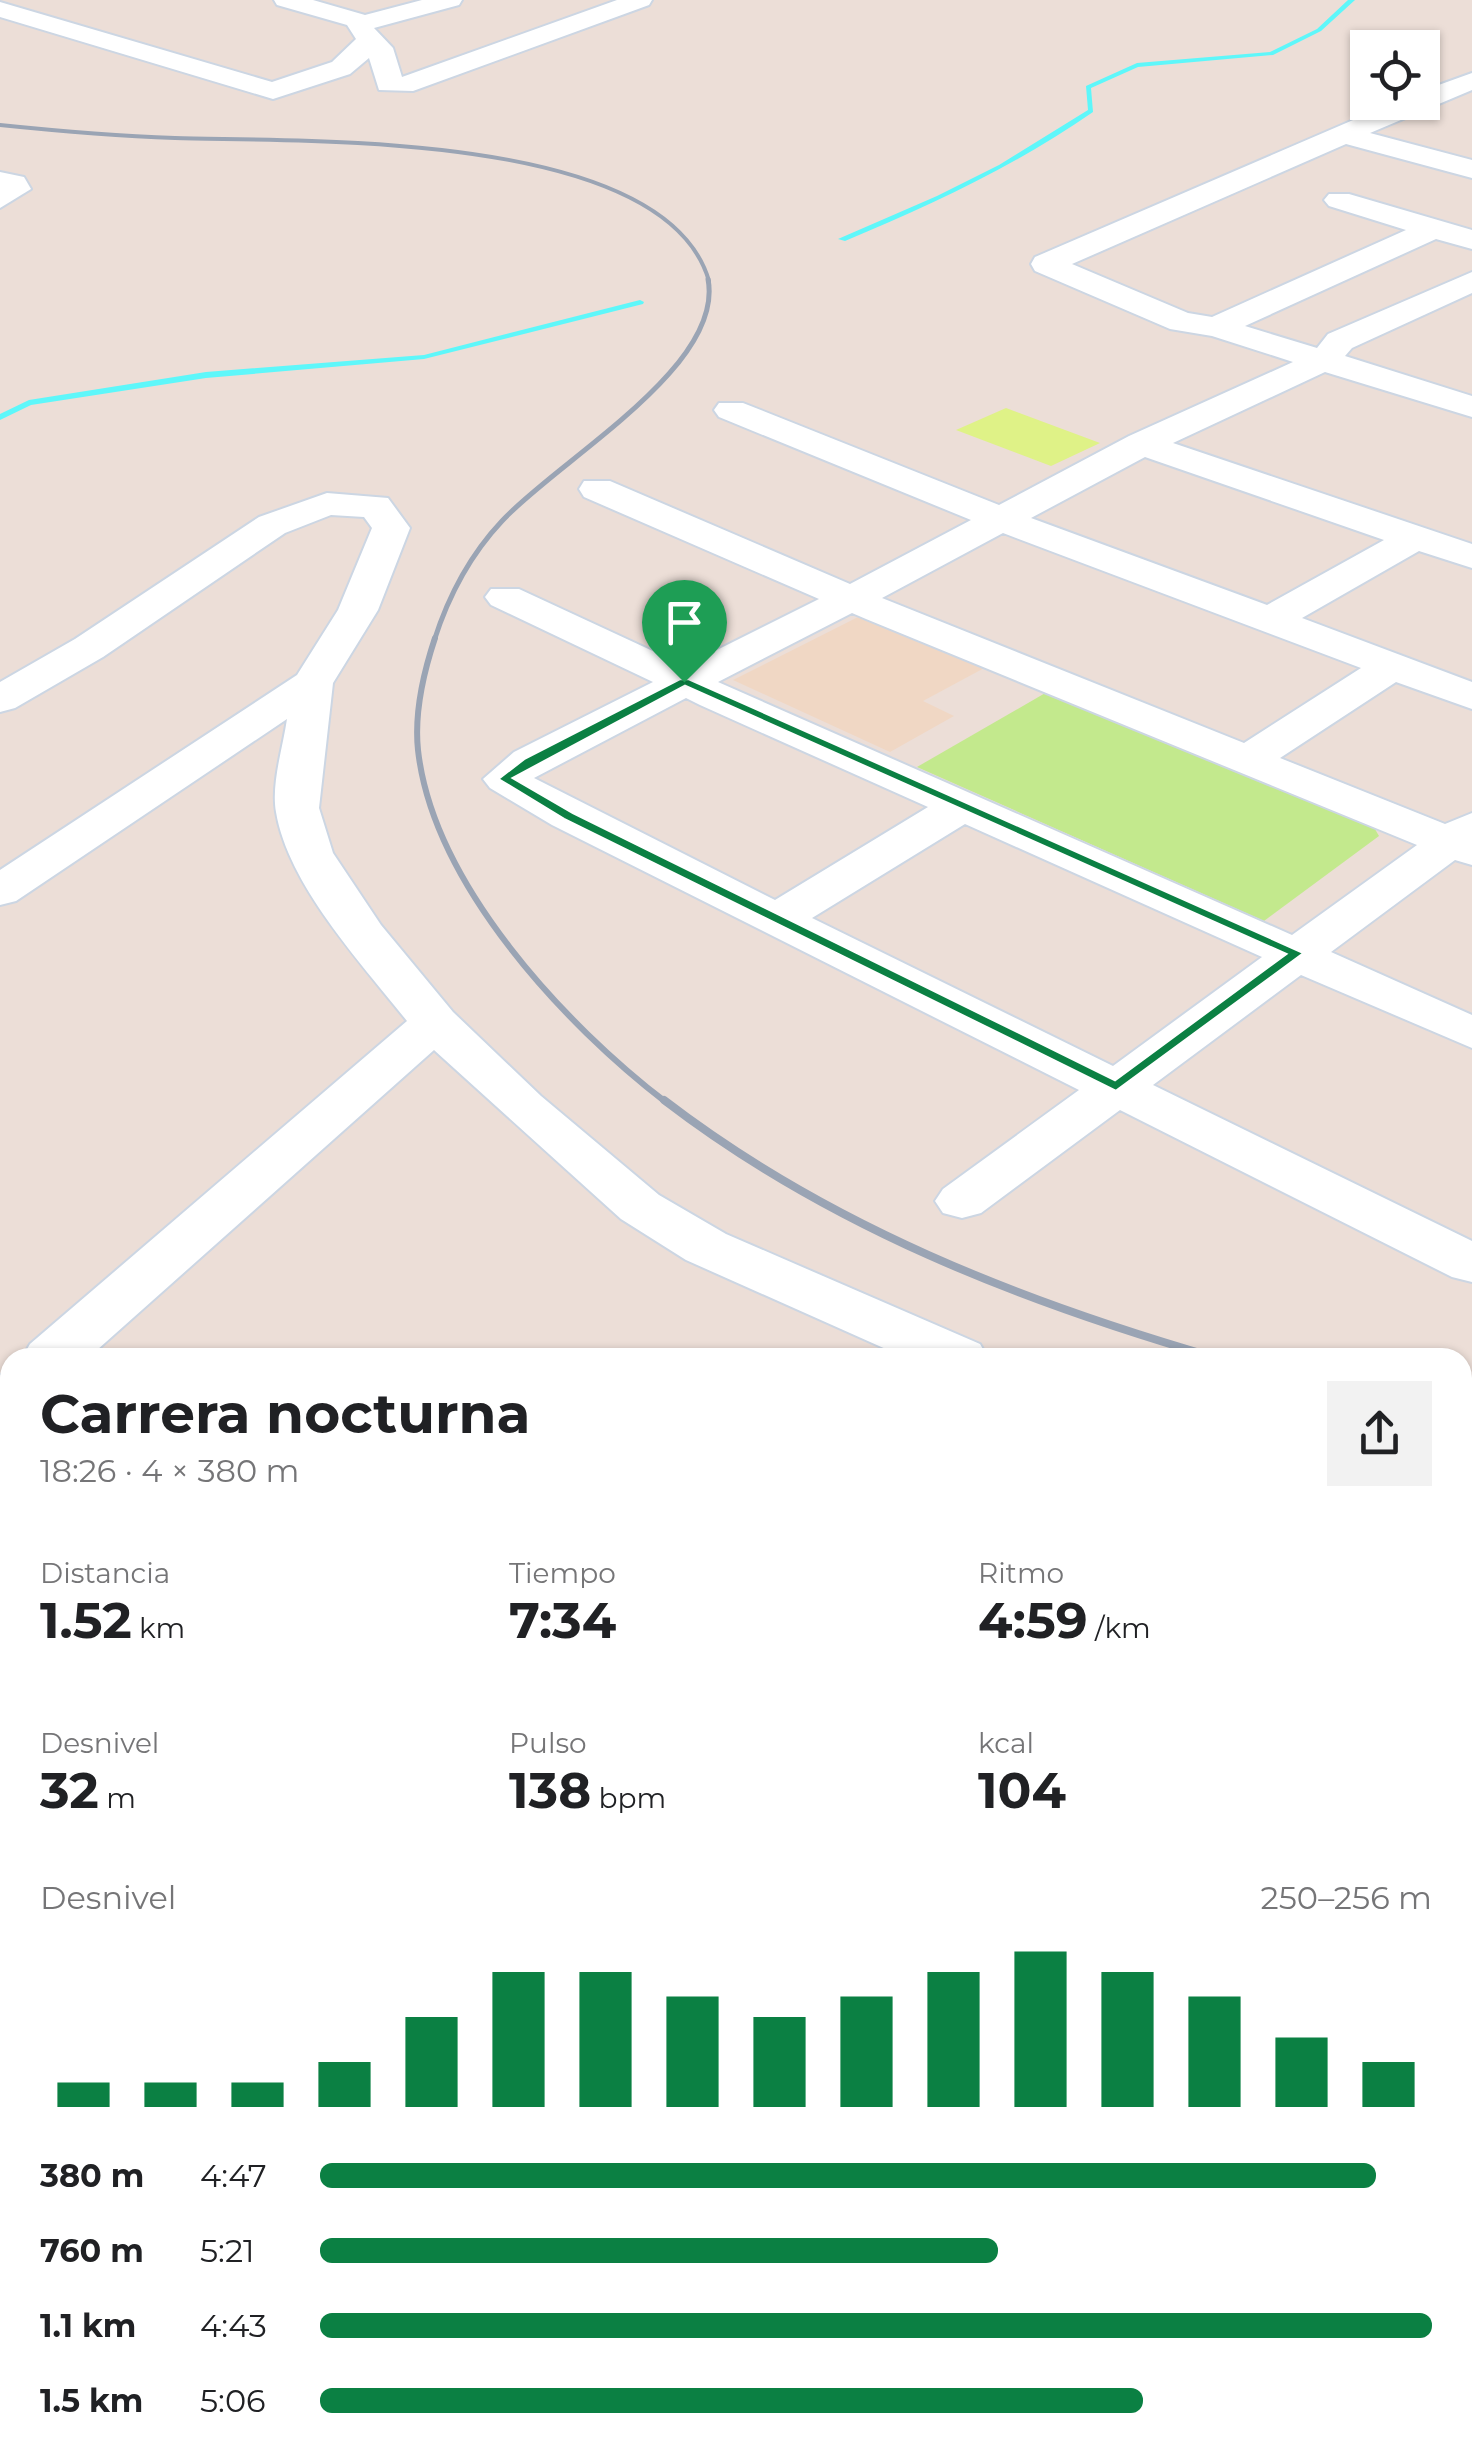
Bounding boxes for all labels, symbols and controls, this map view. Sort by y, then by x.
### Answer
map controls [1350,30,1440,120]
button: locate [1350,30,1440,120]
pin [642,580,727,683]
icon: arrive [657,595,712,650]
text: Carrera nocturna [40,1380,530,1447]
button: share [1327,1381,1432,1486]
text: 18:26 · 4 × 380 m [40,1451,299,1490]
text: Distancia [40,1556,170,1590]
text: Tiempo [509,1556,616,1590]
text: Ritmo [978,1556,1064,1590]
text: 1.52 [40,1590,132,1651]
text: 7:34 [509,1590,616,1651]
text: 4:59 [978,1590,1088,1651]
text: km [132,1611,185,1645]
text: /km [1088,1611,1151,1645]
text: Desnivel [40,1726,159,1760]
text: Pulso [509,1726,587,1760]
text: kcal [978,1726,1034,1760]
text: 32 [40,1760,99,1821]
text: 138 [509,1760,591,1821]
text: 104 [978,1760,1066,1821]
text: m [99,1781,136,1815]
text: bpm [591,1781,666,1815]
text: Desnivel [40,1878,176,1917]
text: 250–256 m [1261,1878,1432,1917]
text: 380 m [40,2156,144,2195]
text: 4:47 [200,2156,267,2195]
text: 760 m [40,2231,144,2270]
text: 5:21 [200,2231,255,2270]
text: 1.1 km [40,2306,136,2345]
text: 4:43 [200,2306,267,2345]
text: 1.5 km [40,2381,143,2420]
text: 5:06 [200,2381,266,2420]

